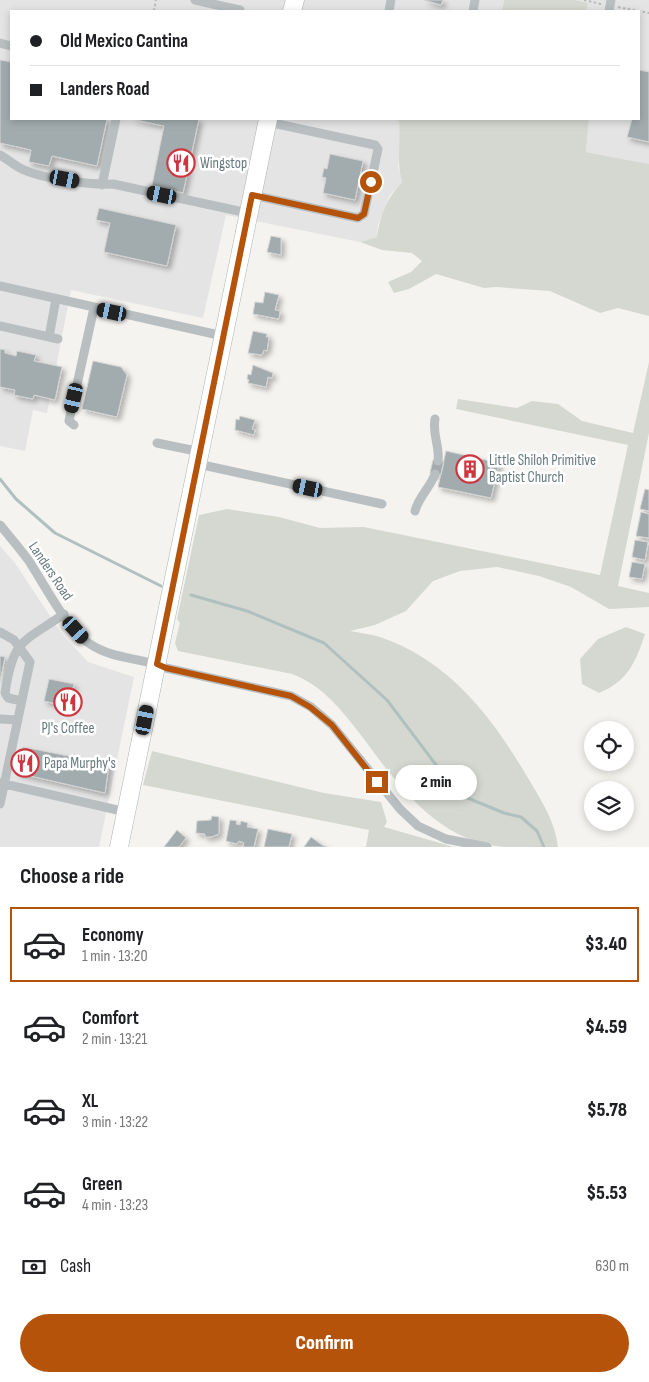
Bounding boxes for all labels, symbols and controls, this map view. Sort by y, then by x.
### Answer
text: Old Mexico Cantina [60,30,188,53]
text: Landers Road [60,78,150,101]
restaurant icon: Wingstop [166,148,196,178]
place label: Wingstop [200,154,247,173]
car [48,169,81,189]
route start [360,171,382,193]
car [145,185,178,205]
car [95,302,128,322]
car [63,382,84,414]
place label: Little Shiloh Primitive Baptist Church [489,451,596,487]
building icon: Little Shiloh Primitive Baptist Church [455,454,485,484]
car [291,478,324,498]
street label: Landers Road [24,538,77,604]
car [60,614,91,646]
restaurant icon: PJ's Coffee [53,687,83,717]
car [134,704,155,736]
place label: PJ's Coffee [42,719,94,738]
map controls [584,721,634,831]
button: locate [584,721,634,771]
restaurant icon: Papa Murphy's [10,748,40,778]
place label: Papa Murphy's [44,754,116,773]
callout: 2 min [394,764,477,800]
route end [366,771,388,793]
text: 2 min [420,773,452,792]
button: layers [584,781,634,831]
text: Choose a ride [20,863,124,890]
icon: car [22,922,67,967]
text: Economy [82,924,144,947]
text: $3.40 [585,933,627,956]
text: 1 min · 13:20 [82,947,148,966]
icon: car [22,1005,67,1050]
text: Comfort [82,1007,139,1030]
text: $4.59 [585,1016,627,1039]
text: 2 min · 13:21 [82,1030,147,1049]
icon: car [22,1088,67,1133]
text: XL [82,1090,98,1113]
text: $5.78 [587,1099,627,1122]
text: 3 min · 13:22 [82,1113,148,1132]
icon: car [22,1171,67,1216]
text: Green [82,1173,122,1196]
text: $5.53 [586,1182,627,1205]
text: 4 min · 13:23 [82,1196,148,1215]
icon: cash [20,1253,48,1281]
text: Cash [60,1255,91,1278]
text: 630 m [595,1257,629,1276]
button: Confirm [20,1314,629,1372]

